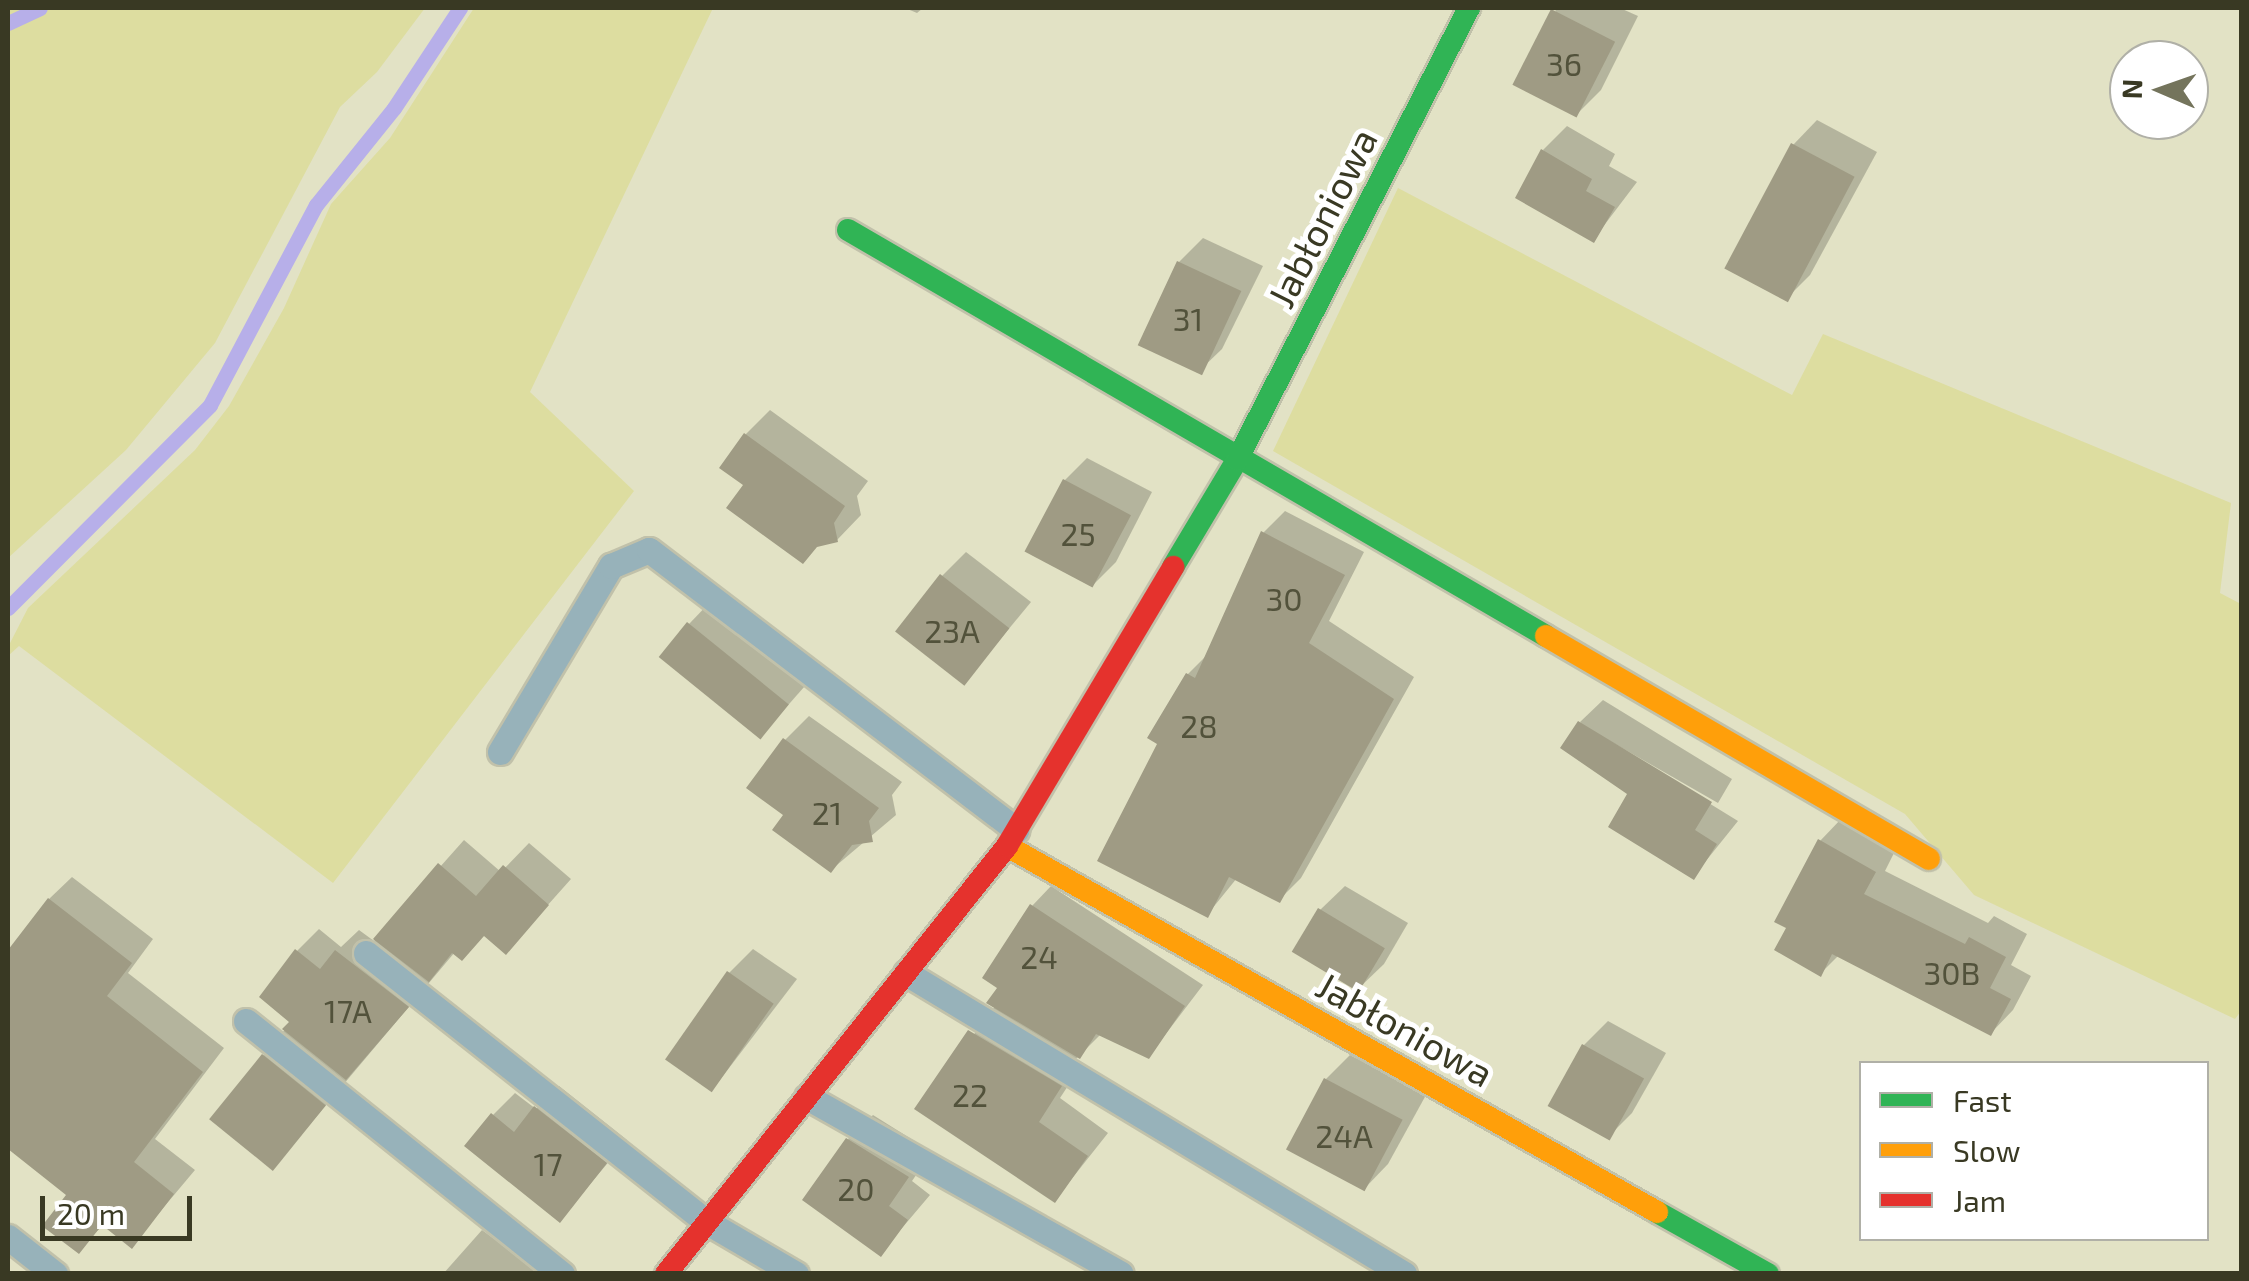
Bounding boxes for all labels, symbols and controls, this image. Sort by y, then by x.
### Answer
north arrow [2109,40,2209,140]
house number: 36 [1546,44,1582,82]
text: N [2114,78,2148,100]
street label: Jabłoniowa [1258,121,1386,315]
house number: 31 [1173,299,1203,337]
house number: 25 [1060,514,1096,552]
house number: 30 [1265,579,1303,617]
house number: 23A [924,611,980,649]
house number: 28 [1180,706,1218,744]
house number: 21 [812,793,842,831]
house number: 24 [1020,937,1058,975]
house number: 30B [1924,953,1980,991]
street label: Jabłoniowa [1309,962,1501,1096]
house number: 17A [324,991,372,1029]
legend [1859,1061,2209,1241]
house number: 22 [952,1075,988,1113]
text: Fast [1953,1082,2012,1118]
house number: 24A [1315,1116,1373,1154]
text: Slow [1953,1132,2020,1168]
house number: 17 [533,1144,563,1182]
house number: 20 [837,1169,875,1207]
scale bar [45,1176,198,1238]
text: Jam [1953,1182,2006,1218]
text: 20 m [57,1195,125,1231]

